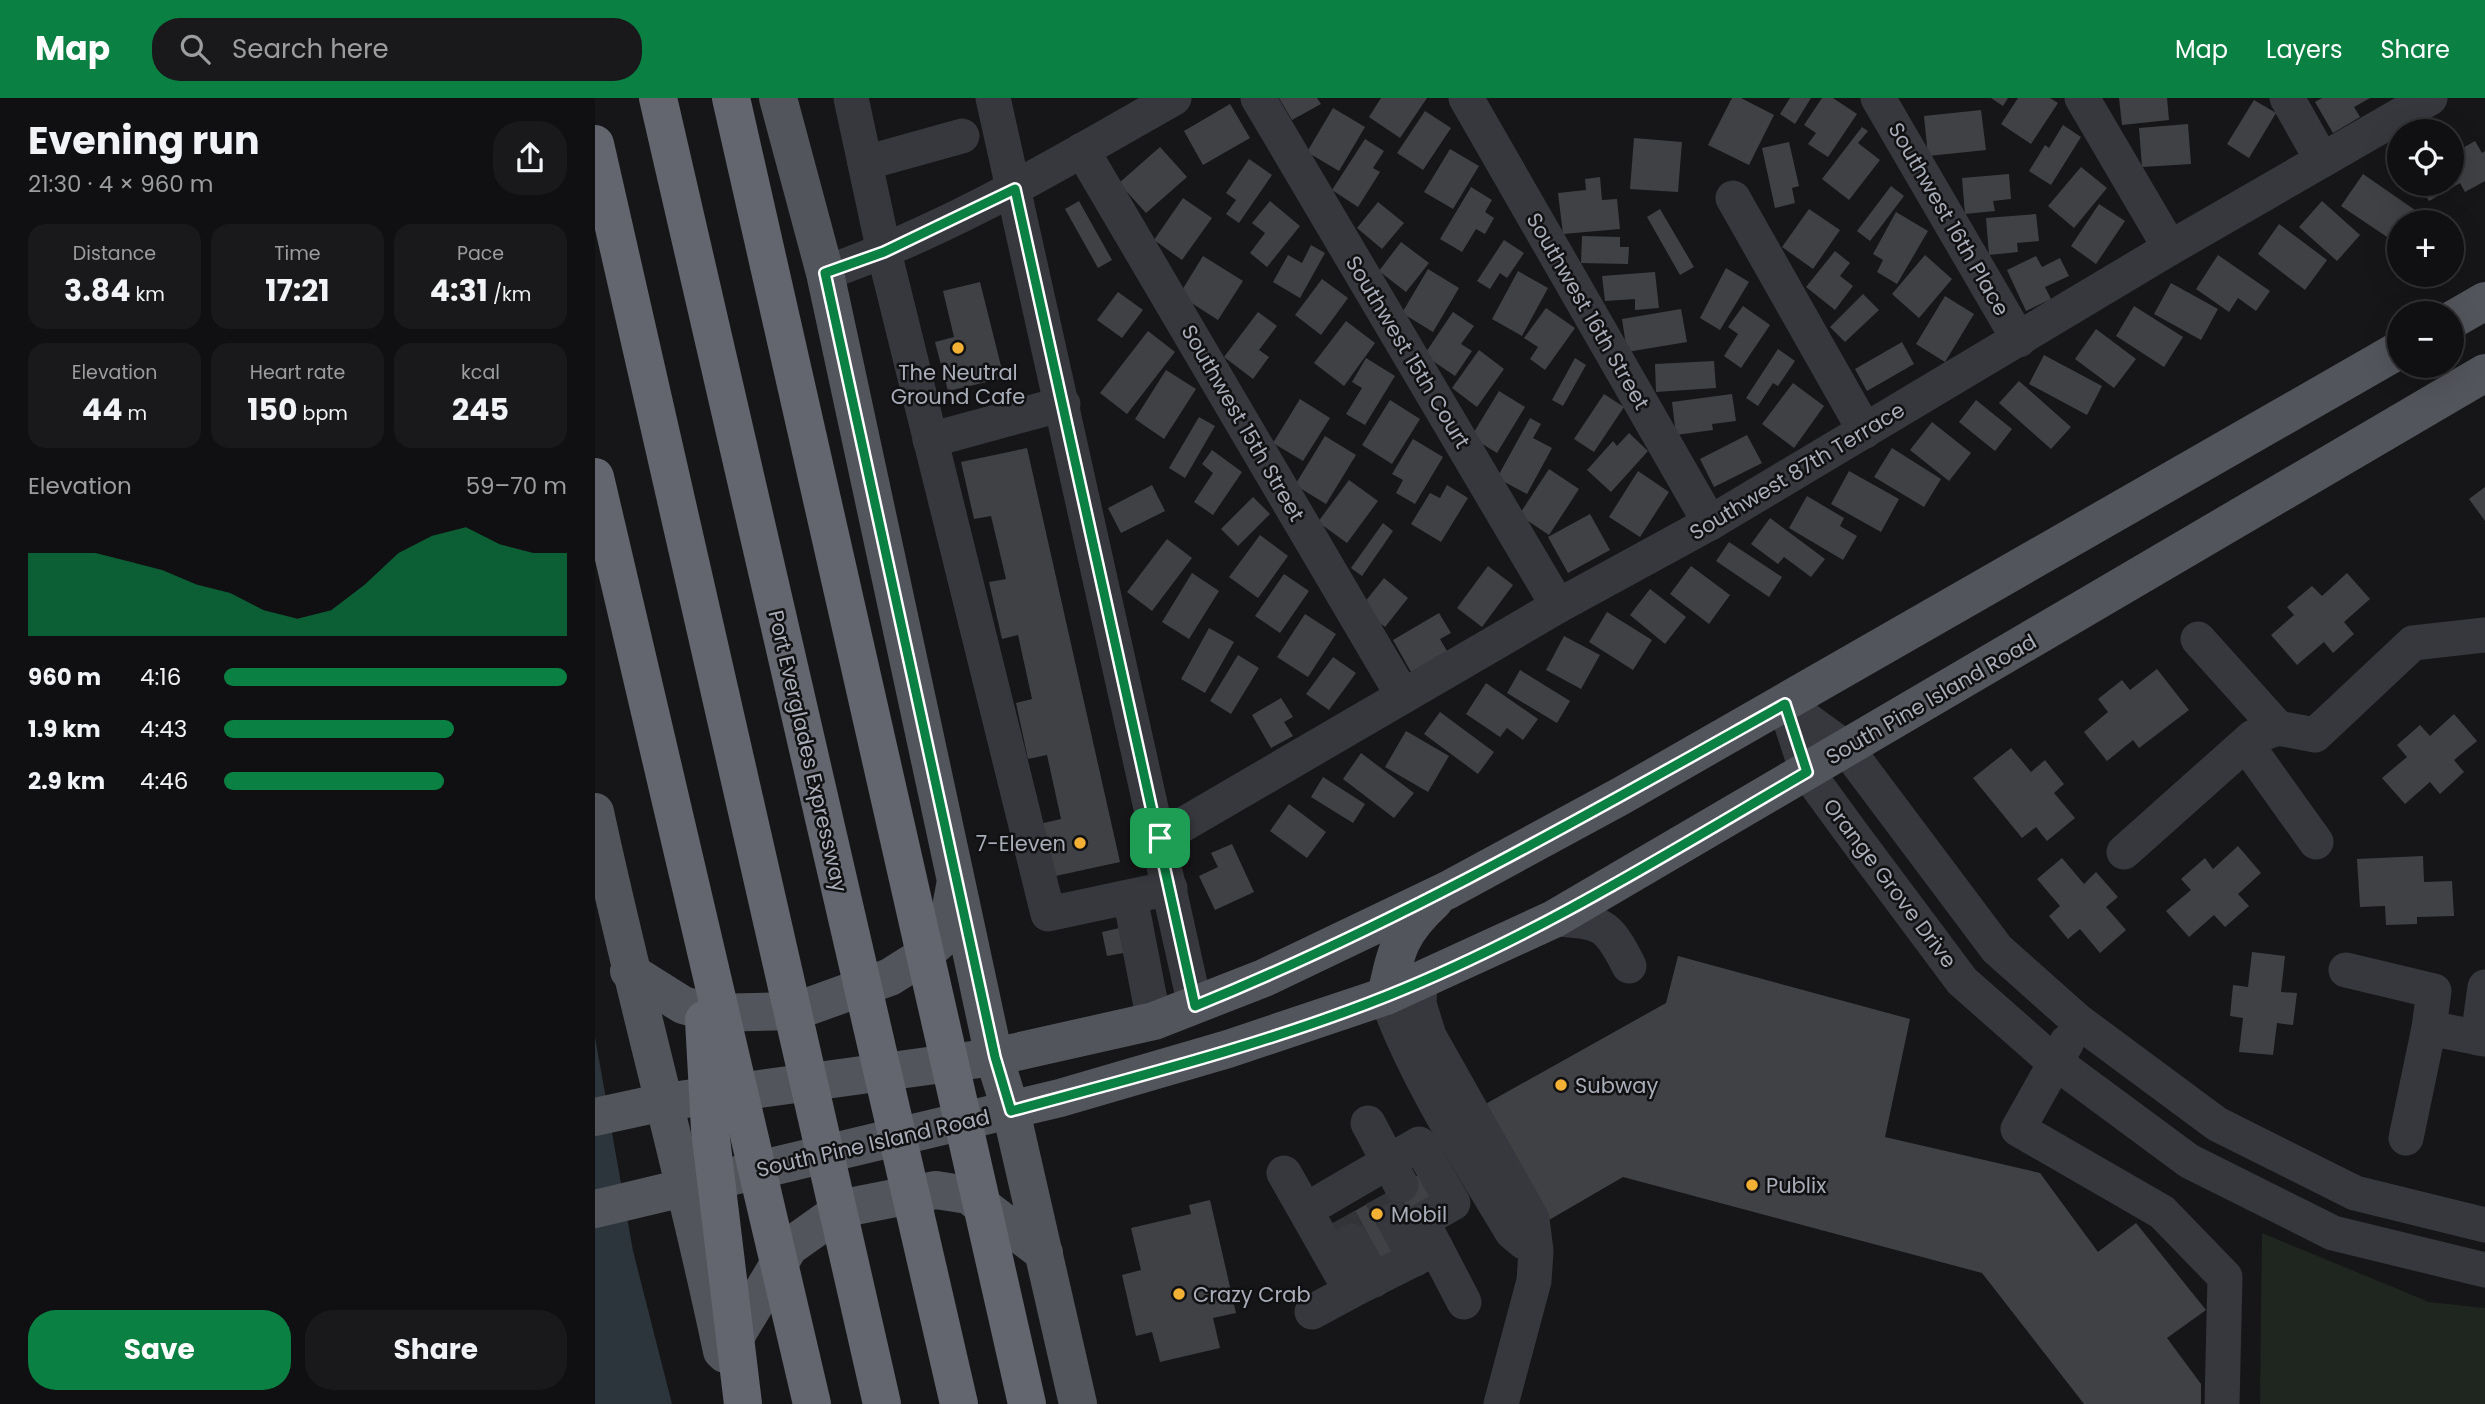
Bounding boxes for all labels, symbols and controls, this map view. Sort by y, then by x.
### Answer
search box [152,18,642,81]
text: Map [35,25,110,72]
icon: search [176,30,214,68]
text: Search here [232,31,389,67]
text: Map [2175,33,2228,66]
text: Layers [2266,33,2342,66]
text: Share [2380,33,2450,66]
text: Evening run [28,114,260,167]
street label: Southwest 16th Place [1882,117,2016,321]
map controls [2387,119,2464,378]
button: locate [2387,119,2464,196]
button: share [493,121,567,195]
text: 21:30 · 4 × 960 m [28,168,214,200]
street label: Southwest 16th Street [1520,207,1656,415]
button: + [2387,210,2464,287]
text: Distance [73,240,156,267]
text: Time [274,240,321,267]
text: Pace [457,240,504,267]
street label: Southwest 15th Court [1339,250,1477,454]
text: 3.84 [64,269,130,312]
text: 17:21 [265,269,330,312]
text: 4:31 [430,269,488,312]
text: km [130,281,165,308]
text: /km [488,281,531,308]
button: − [2387,301,2464,378]
street label: Southwest 15th Street [1175,319,1311,527]
marker: The Neutral Ground Cafe [950,340,966,356]
place label: The Neutral Ground Cafe [891,358,1025,411]
text: Elevation [72,359,157,386]
text: Heart rate [250,359,345,386]
text: kcal [461,359,500,386]
text: 44 [82,388,122,431]
text: 150 [247,388,298,431]
text: 245 [452,388,509,431]
street label: Southwest 87th Terrace [1684,395,1910,547]
text: m [122,400,147,427]
text: bpm [298,400,348,427]
text: Elevation [28,470,132,502]
text: 59–70 m [466,470,567,502]
street label: Port Everglades Expressway [761,607,855,895]
street label: South Pine Island Road [1820,627,2042,771]
text: 960 m [28,661,101,693]
text: 4:16 [140,661,181,693]
text: 1.9 km [28,713,101,745]
text: 4:43 [140,713,187,745]
text: 2.9 km [28,765,105,797]
text: 4:46 [140,765,188,797]
street label: Orange Grove Drive [1817,792,1963,974]
pin [1130,808,1190,868]
icon: arrive [1141,819,1179,857]
place label: 7-Eleven [976,829,1066,858]
marker: 7-Eleven [1072,835,1088,851]
place label: Subway [1575,1071,1658,1100]
marker: Subway [1553,1077,1569,1093]
street label: South Pine Island Road [753,1102,993,1184]
place label: Publix [1766,1171,1826,1200]
marker: Publix [1744,1177,1760,1193]
place label: Mobil [1391,1200,1447,1229]
marker: Mobil [1369,1206,1385,1222]
place label: Crazy Crab [1193,1280,1311,1309]
marker: Crazy Crab [1171,1286,1187,1302]
button: Save [28,1310,291,1390]
button: Share [305,1310,567,1390]

